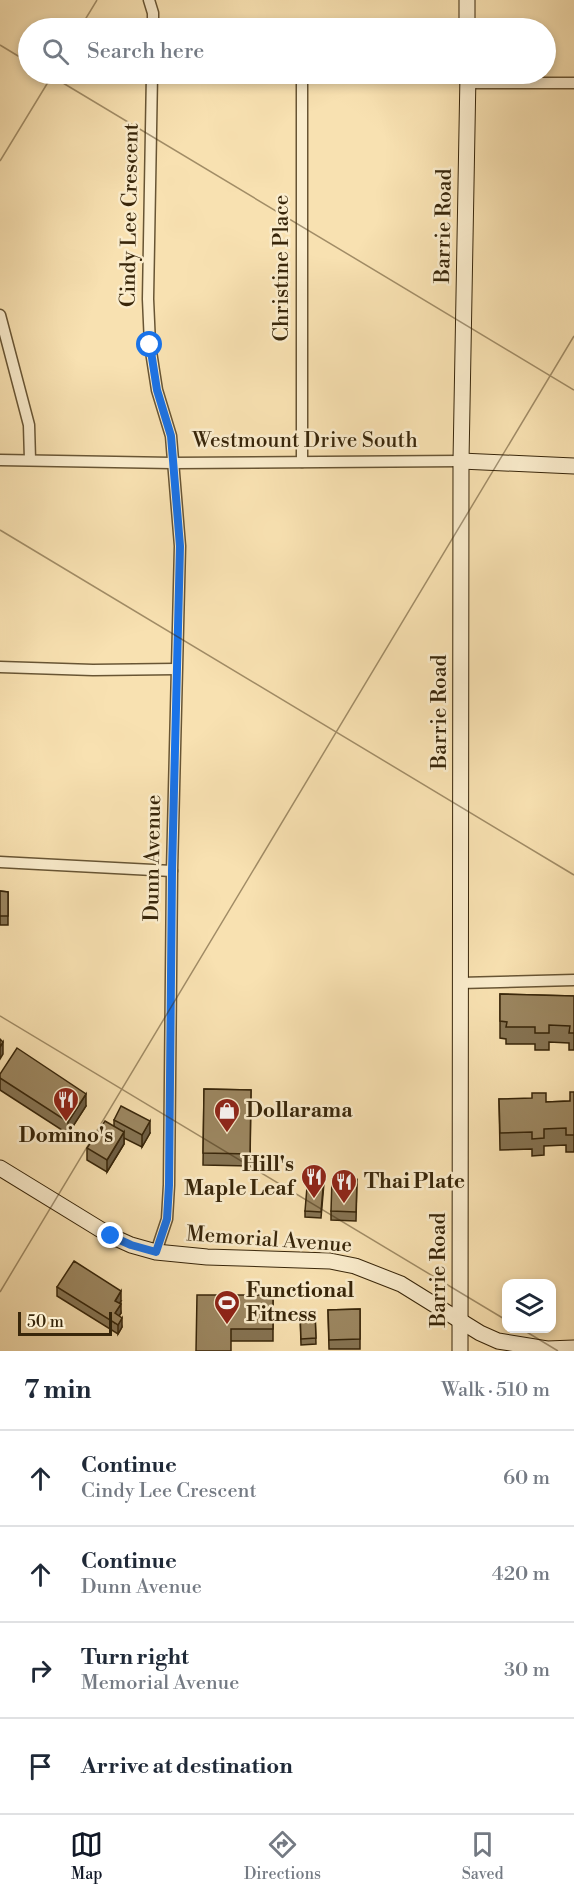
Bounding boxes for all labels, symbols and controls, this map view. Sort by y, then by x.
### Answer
search box [18,18,556,84]
icon: search [39,35,72,68]
text: Search here [87,38,204,65]
street label: Cindy Lee Crescent [115,122,145,307]
street label: Barrie Road [430,168,458,285]
street label: Christine Place [269,195,295,341]
route start [136,331,162,357]
street label: Westmount Drive South [191,428,418,454]
street label: Barrie Road [427,654,453,770]
street label: Dunn Avenue [139,794,167,922]
restaurant icon: Domino's [51,1085,81,1123]
shop icon: Dollarama [212,1096,242,1134]
place label: Dollarama [246,1098,353,1124]
place label: Domino's [19,1123,113,1149]
place label: Hill's Maple Leaf [184,1152,297,1202]
restaurant icon: Hill's Maple Leaf [299,1162,329,1200]
restaurant icon: Thai Plate [329,1167,359,1205]
place label: Thai Plate [364,1169,465,1195]
street label: Barrie Road [426,1212,452,1328]
street label: Memorial Avenue [185,1221,353,1259]
route end [97,1222,123,1248]
place label: Functional Fitness [246,1278,354,1328]
map controls [502,1279,556,1333]
button: layers [502,1279,556,1333]
sports icon: Functional Fitness [212,1288,242,1326]
scale bar [18,1309,112,1336]
text: 50 m [27,1312,64,1332]
text: 7 min [24,1374,91,1406]
text: Walk · 510 m [441,1378,550,1403]
text: Continue [81,1452,177,1479]
icon: ahead [24,1462,57,1495]
text: 60 m [503,1466,550,1491]
text: Cindy Lee Crescent [81,1479,257,1504]
text: Continue [81,1548,177,1575]
icon: ahead [24,1558,57,1591]
text: 420 m [492,1562,550,1587]
text: Dunn Avenue [81,1575,202,1600]
text: Turn right [81,1644,189,1671]
icon: right [24,1654,57,1687]
text: 30 m [504,1658,550,1683]
text: Memorial Avenue [81,1671,239,1696]
icon: arrive [24,1750,57,1783]
text: Arrive at destination [81,1753,293,1780]
tab: Map [70,1828,103,1884]
tab: Directions [244,1828,321,1884]
tab: Saved [462,1828,504,1884]

